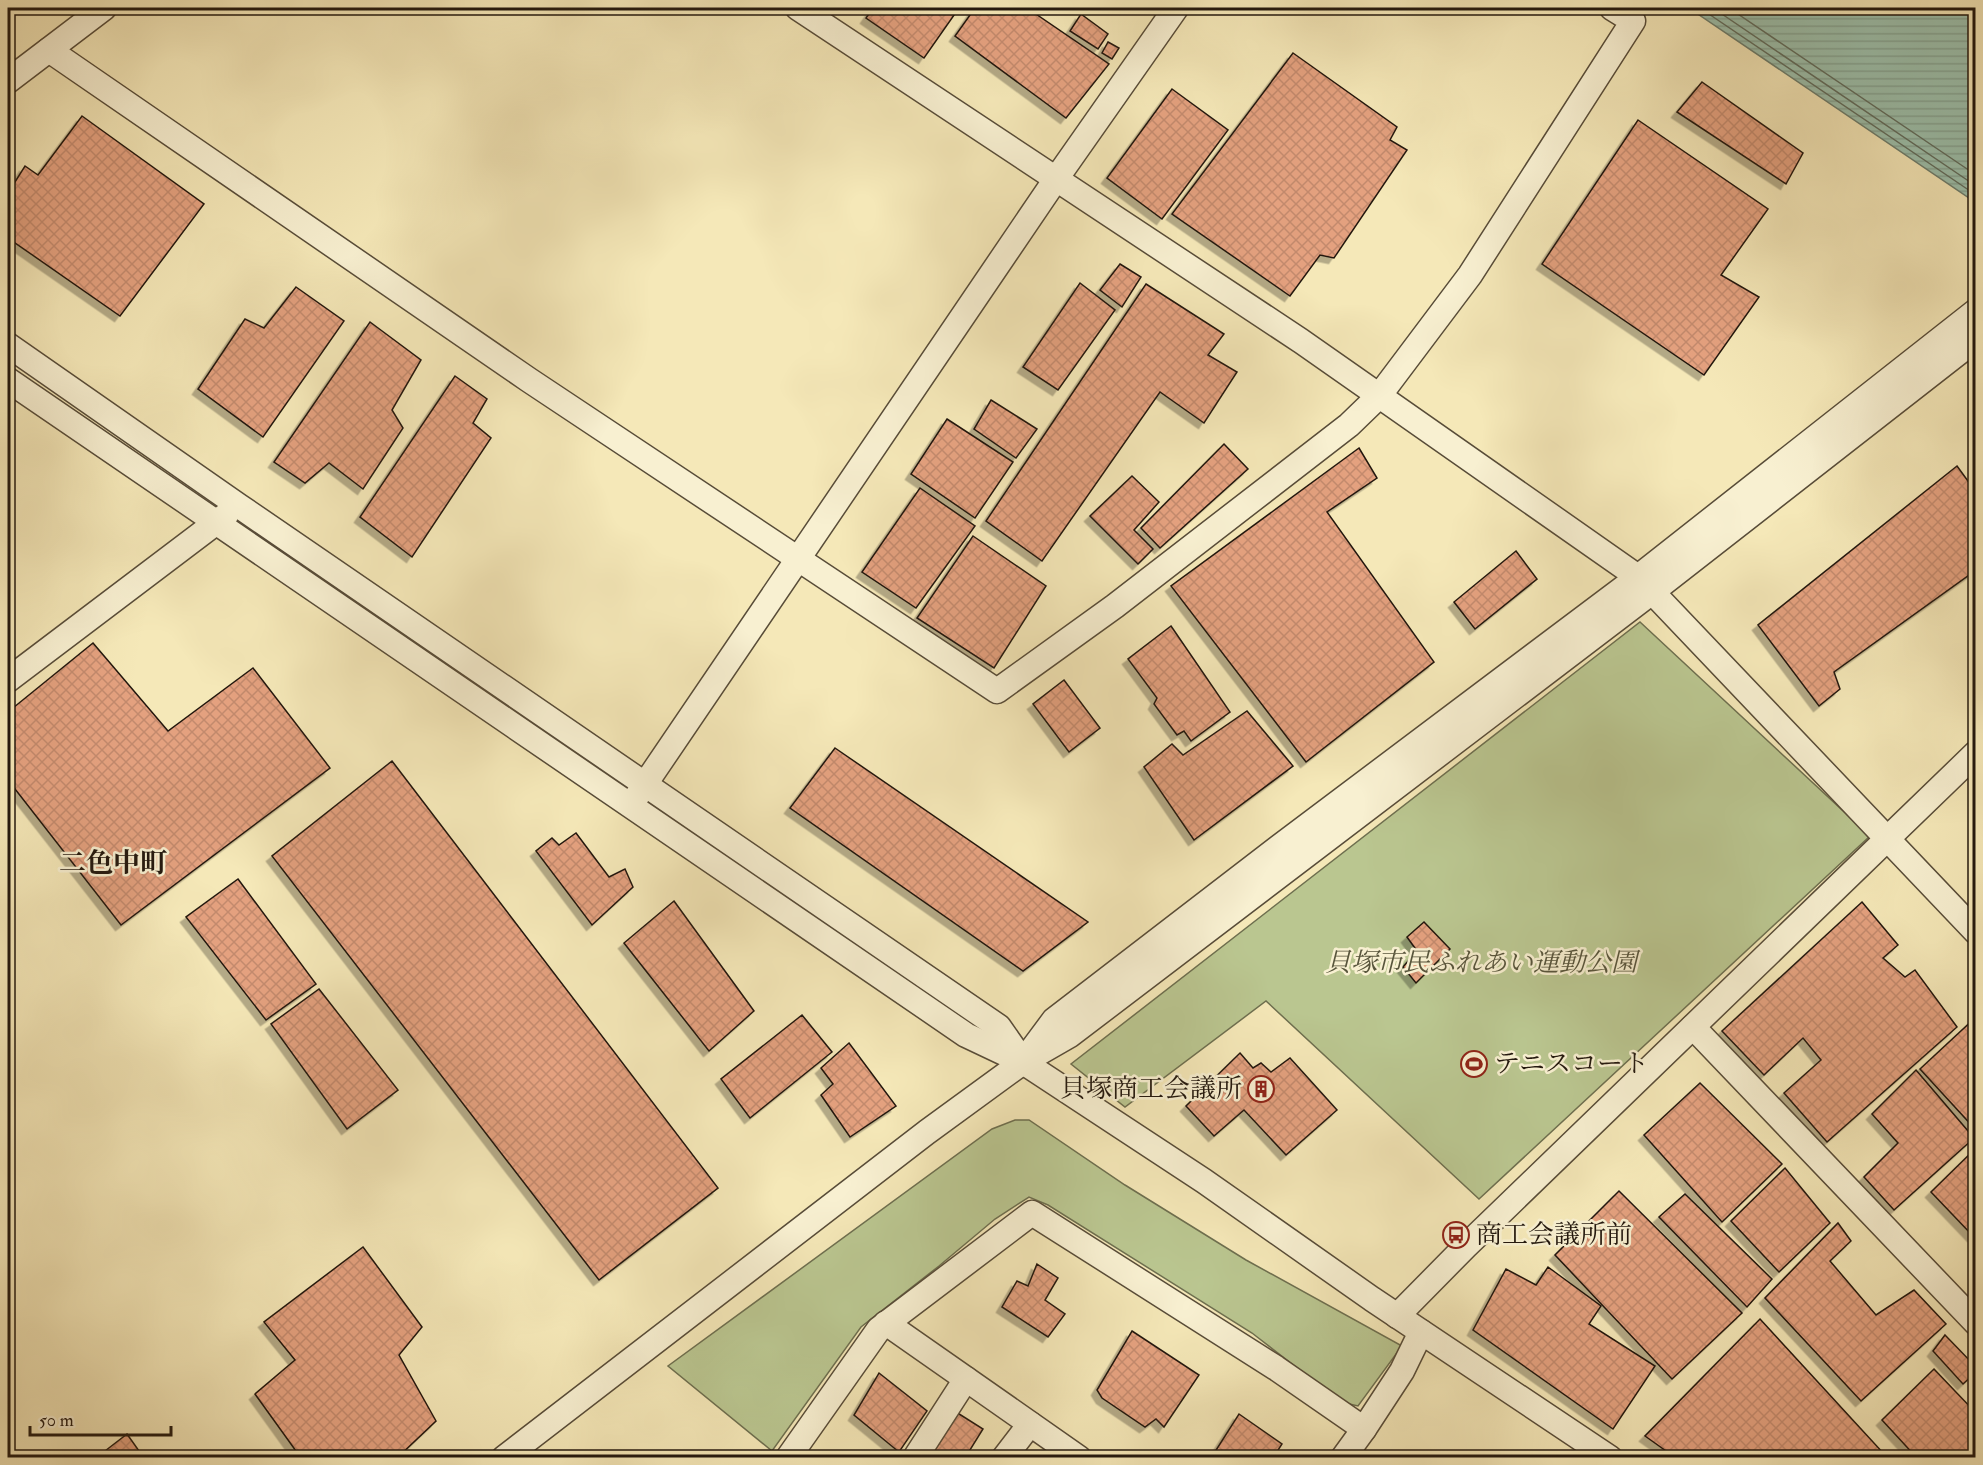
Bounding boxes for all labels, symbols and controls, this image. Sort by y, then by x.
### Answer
district label: 二色中町 [59,847,167,880]
park label: 貝塚市民ふれあい運動公園 [1325,947,1641,979]
place label: テニスコート [1494,1048,1649,1080]
sports icon: テニスコート [1459,1049,1489,1079]
place label: 貝塚商工会議所 [1060,1073,1242,1105]
building icon: 貝塚商工会議所 [1246,1074,1276,1104]
place label: 商工会議所前 [1476,1219,1632,1251]
bus stop icon: 商工会議所前 [1441,1220,1471,1250]
scale bar [30,1399,171,1437]
text: 50 m [39,1409,74,1432]

